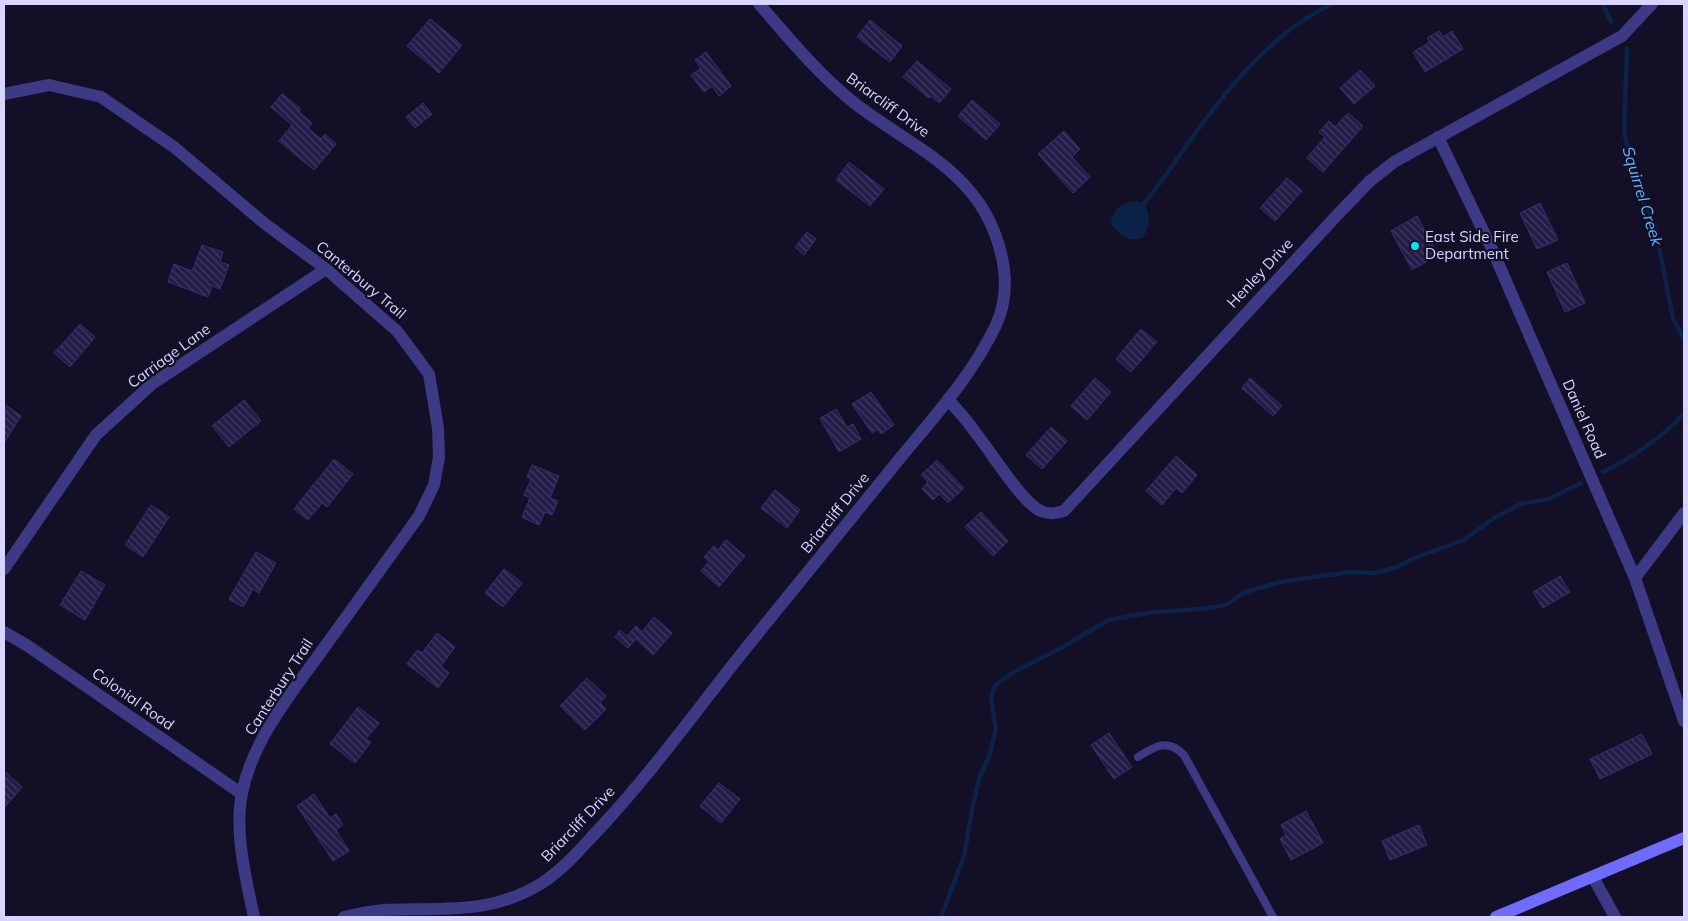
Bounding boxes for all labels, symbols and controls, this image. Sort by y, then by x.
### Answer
street label: Briarcliff Drive [843,68,934,141]
water label: Squirrel Creek [1618,144,1668,249]
place label: East Side Fire Department [1425,227,1519,263]
street label: Henley Drive [1223,234,1297,311]
street label: Canterbury Trail [313,237,410,323]
marker: East Side Fire Department [1409,240,1421,252]
street label: Carriage Lane [124,319,214,392]
street label: Daniel Road [1558,376,1610,461]
street label: Briarcliff Drive [796,469,873,557]
street label: Canterbury Trail [240,635,317,739]
street label: Colonial Road [88,663,178,734]
street label: Briarcliff Drive [537,782,619,866]

